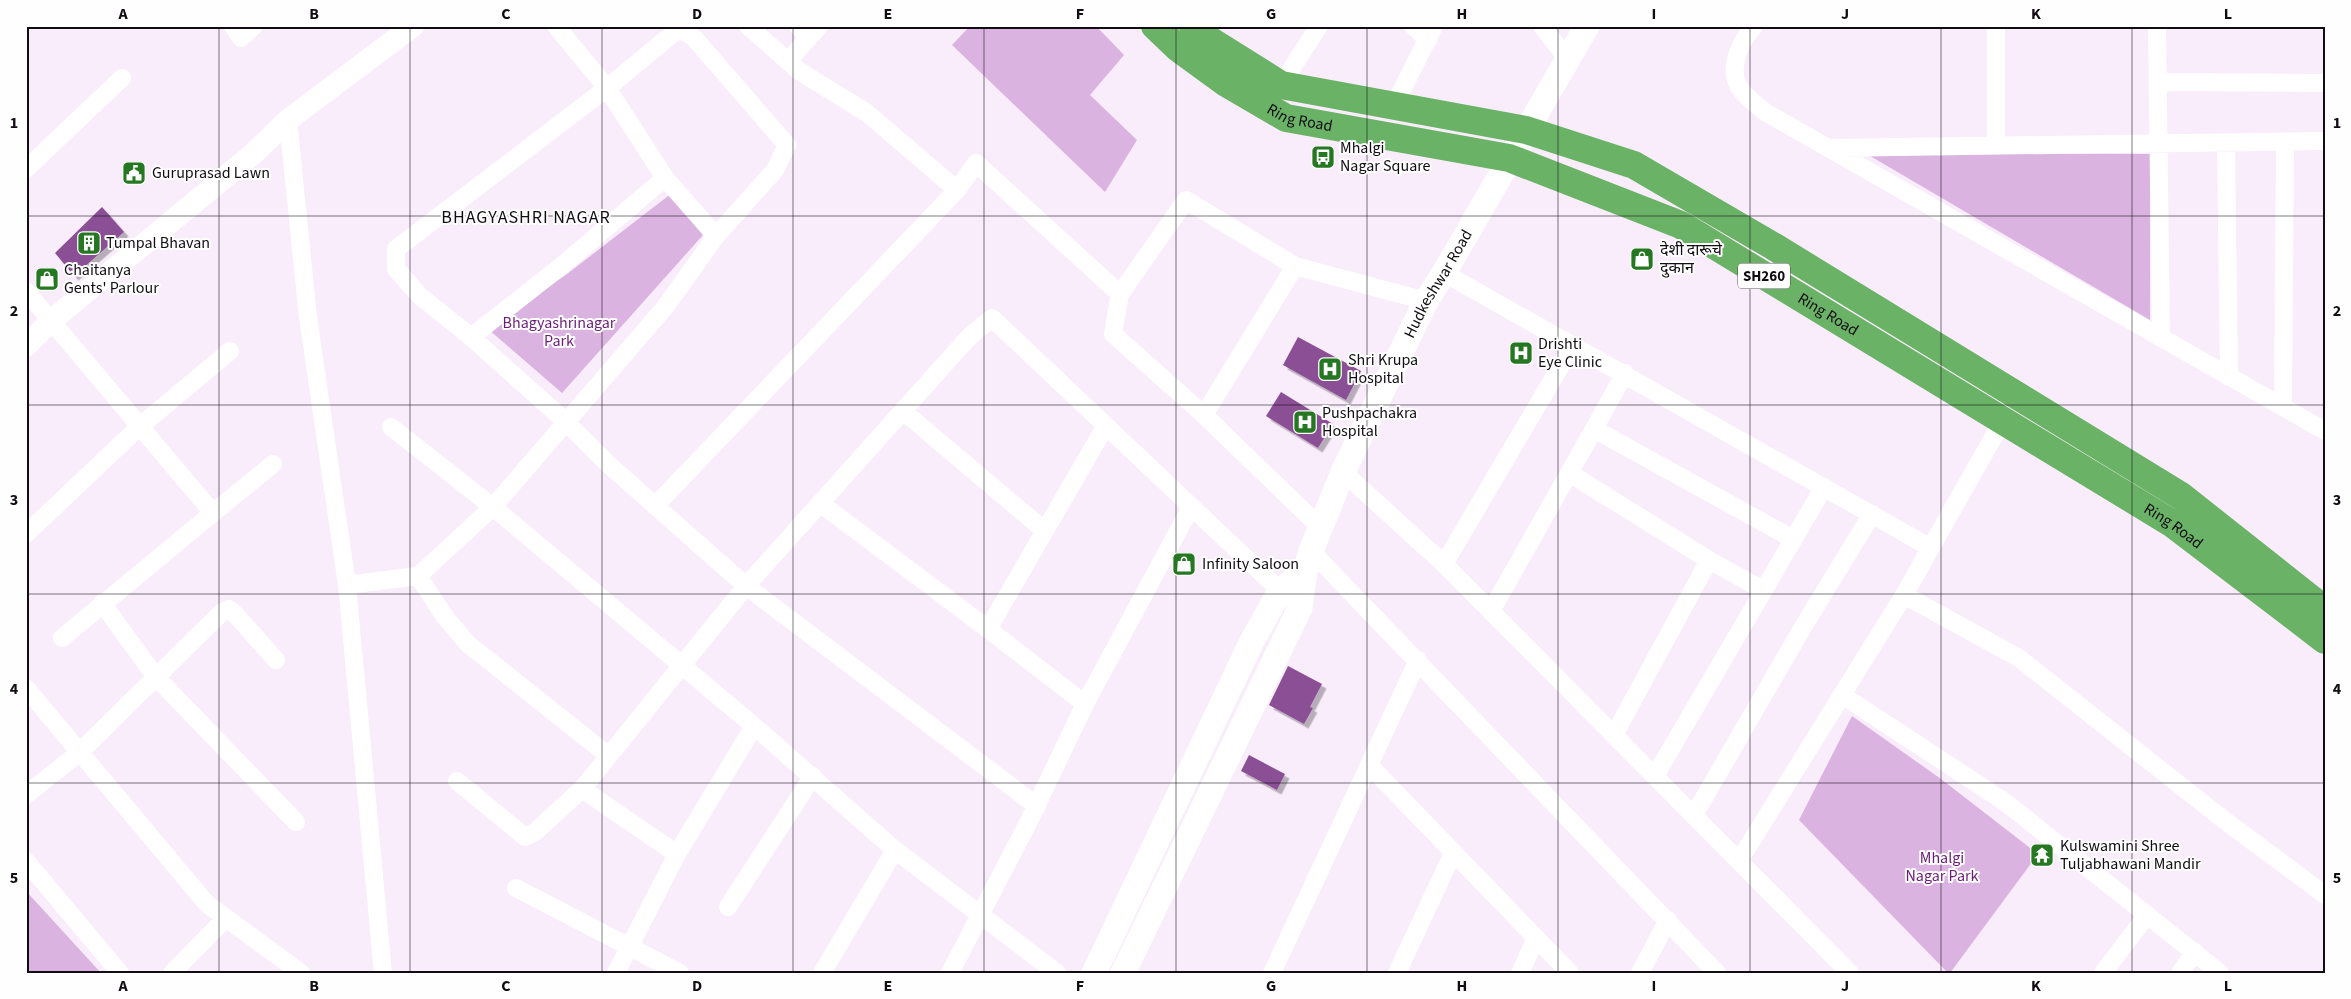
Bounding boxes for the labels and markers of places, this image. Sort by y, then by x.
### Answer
place label: Mhalgi Nagar Square [1340,137,1431,177]
bus stop icon: Mhalgi Nagar Square [1310,144,1336,170]
public building icon: Guruprasad Lawn [121,160,147,186]
place label: Guruprasad Lawn [152,162,270,184]
building icon: Tumpal Bhavan [76,230,102,256]
place label: Tumpal Bhavan [106,232,210,254]
place label: देशी दारूचे दुकान [1660,239,1723,279]
shop icon: देशी दारूचे दुकान [1629,246,1655,272]
place label: Chaitanya Gents' Parlour [64,259,159,299]
shop icon: Chaitanya Gents' Parlour [34,266,60,292]
place label: Drishti Eye Clinic [1538,333,1602,373]
hospital icon: Drishti Eye Clinic [1508,340,1534,366]
place label: Shri Krupa Hospital [1348,349,1418,389]
hospital icon: Shri Krupa Hospital [1317,356,1343,382]
place label: Pushpachakra Hospital [1322,402,1417,442]
hospital icon: Pushpachakra Hospital [1292,409,1318,435]
shop icon: Infinity Saloon [1171,551,1197,577]
place label: Infinity Saloon [1202,553,1299,575]
place label: Kulswamini Shree Tuljabhawani Mandir [2060,835,2201,875]
temple icon: Kulswamini Shree Tuljabhawani Mandir [2029,842,2055,868]

